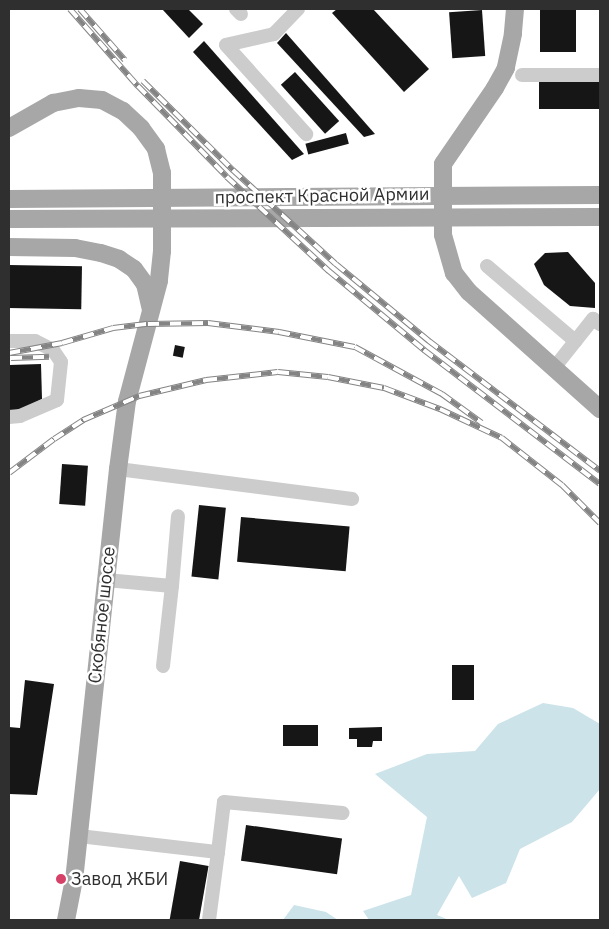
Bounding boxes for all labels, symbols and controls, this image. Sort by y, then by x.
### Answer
street label: проспект Красной Армии [214,183,430,209]
street label: Скобяное шоссе [84,545,120,685]
place label: Завод ЖБИ [71,868,168,890]
marker: Завод ЖБИ [55,873,67,885]

